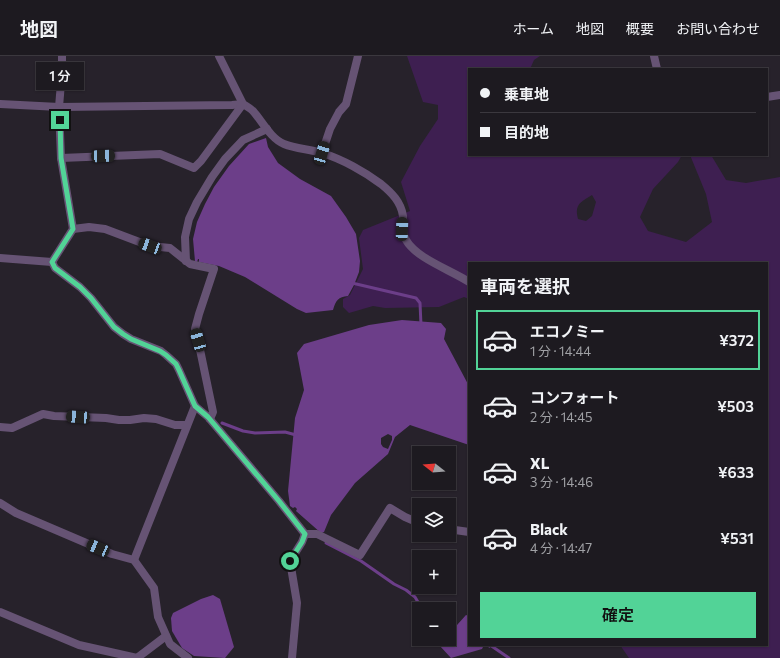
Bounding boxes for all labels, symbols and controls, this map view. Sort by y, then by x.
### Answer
text: 地図 [20,17,58,40]
text: ホーム [512,20,554,37]
text: 地図 [576,20,604,37]
text: 概要 [626,20,654,37]
text: お問い合わせ [676,20,760,37]
callout: 1 分 [36,62,84,90]
text: 1 分 [49,68,71,84]
text: 乗車地 [504,85,549,103]
route end [51,111,69,129]
text: 目的地 [504,123,549,141]
car [313,140,331,166]
car [91,150,115,162]
car [396,217,408,241]
car [137,236,163,256]
text: 車両を選択 [480,275,570,297]
icon: car [482,322,518,358]
text: エコノミー [530,322,605,340]
car [189,327,207,353]
text: ¥372 [719,331,754,349]
text: 1 分 · 14:44 [530,343,591,359]
icon: car [482,388,518,424]
text: コンフォート [530,388,620,406]
text: ¥503 [717,397,754,415]
text: 2 分 · 14:45 [530,409,592,425]
car [66,410,90,424]
north arrow [412,446,456,490]
map controls [412,446,456,646]
icon: car [482,454,518,490]
text: XL [530,454,549,472]
text: ¥633 [718,463,754,481]
text: 3 分 · 14:46 [530,474,593,490]
button: layers [412,498,456,542]
icon: car [482,520,518,556]
text: Black [530,520,568,538]
text: ¥531 [720,529,754,547]
car [85,538,111,558]
text: 4 分 · 14:47 [530,540,592,556]
button: + [412,550,456,594]
route start [281,552,299,570]
button: 確定 [480,592,756,638]
button: − [412,602,456,646]

